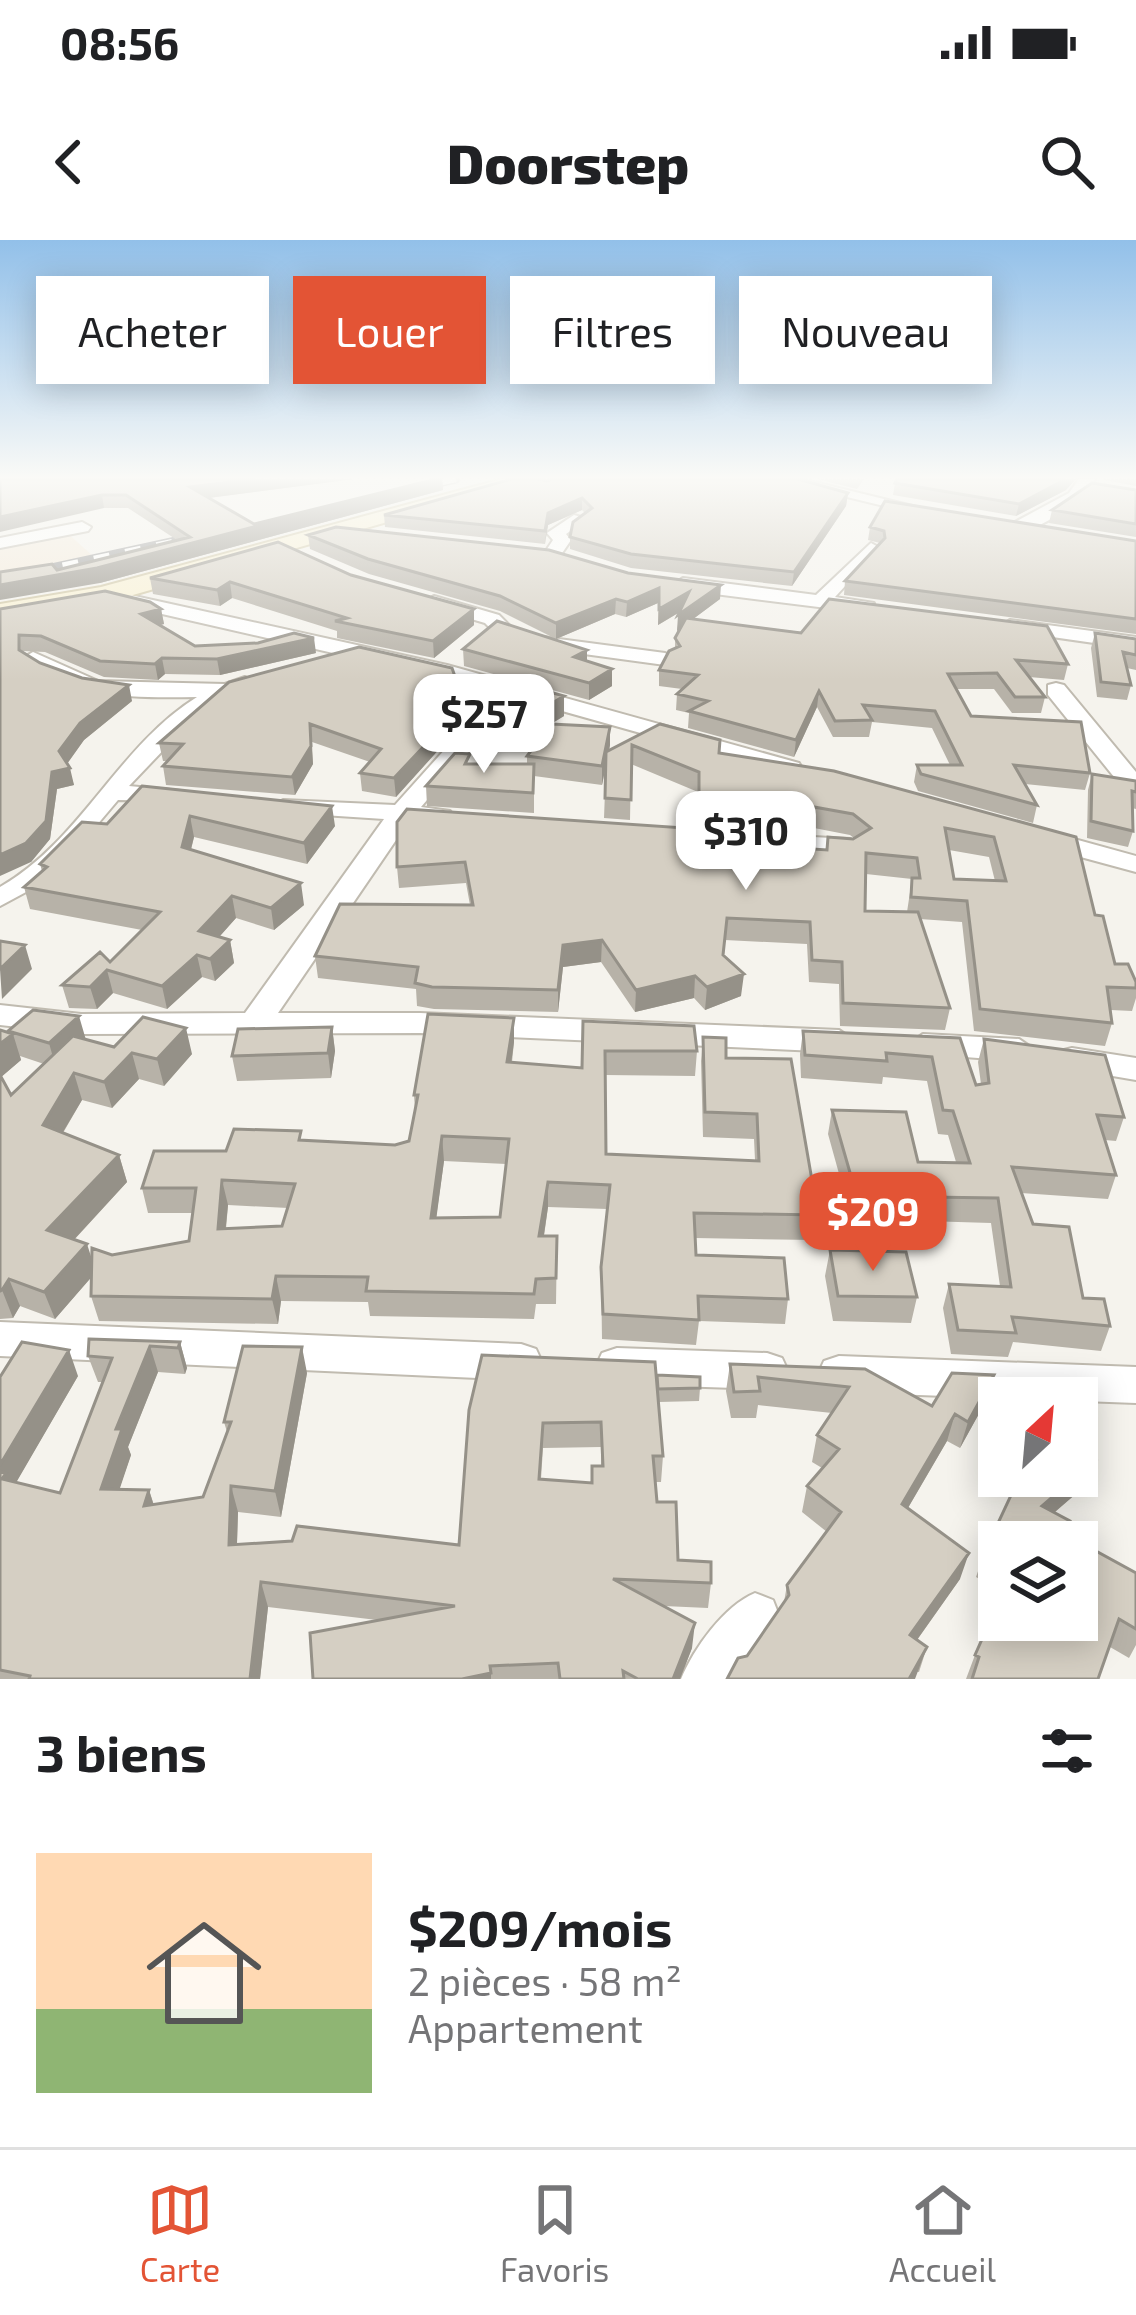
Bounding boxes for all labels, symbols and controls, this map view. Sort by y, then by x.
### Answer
text: 08:56 [60,15,179,69]
icon: back [36,129,102,195]
icon: search [1034,129,1100,195]
text: Doorstep [447,130,689,195]
chip: Acheter [36,276,269,384]
chip: Louer [293,276,486,384]
chip: Filtres [510,276,715,384]
chip: Nouveau [739,276,992,384]
pin: $257 [413,674,555,776]
text: $257 [440,689,528,736]
pin: $310 [675,791,817,893]
text: $310 [703,806,789,853]
pin: $209 [802,1172,944,1274]
text: $209 [827,1187,919,1234]
north arrow [978,1377,1098,1497]
map controls [978,1377,1098,1641]
button: layers [978,1521,1098,1641]
icon: filters [1034,1718,1100,1784]
text: 3 biens [36,1721,207,1782]
text: $209/mois [408,1896,672,1957]
icon: home [132,1901,276,2045]
text: 2 pièces · 58 m² [408,1957,682,2004]
text: Appartement [408,2004,643,2051]
tab: Carte [140,2177,220,2289]
tab: Favoris [500,2177,609,2289]
tab: Accueil [889,2177,996,2289]

